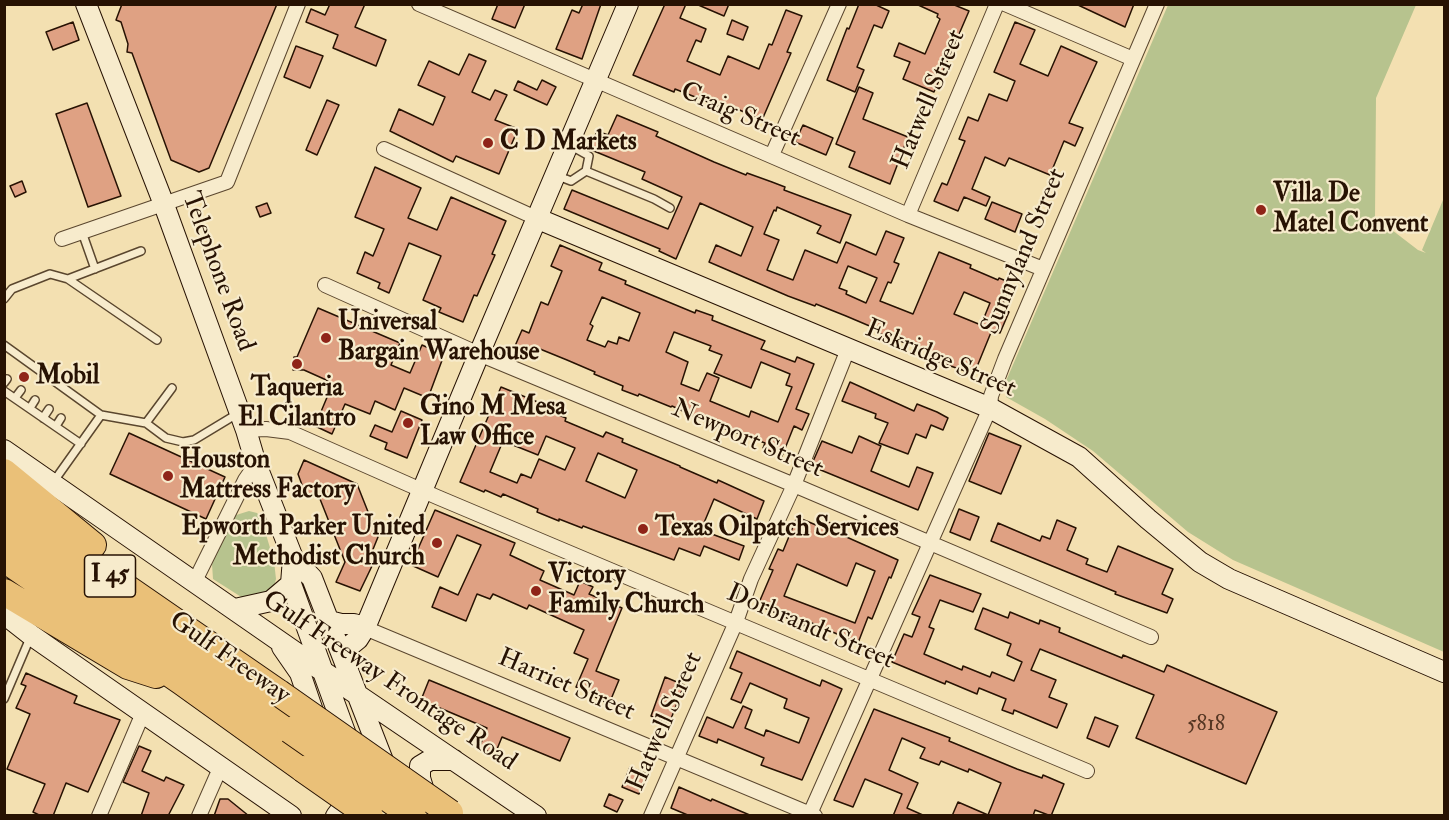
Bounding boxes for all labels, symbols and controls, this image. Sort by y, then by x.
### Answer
street label: Hatwell Street [887,26,973,174]
street label: Craig Street [675,77,805,155]
place label: C D Markets [500,127,637,159]
marker: C D Markets [481,136,495,150]
street label: Sunnyland Street [976,164,1074,340]
place label: Villa De Matel Convent [1273,179,1428,240]
street label: Telephone Road [174,188,260,356]
marker: Villa De Matel Convent [1254,203,1268,217]
place label: Universal Bargain Warehouse [338,307,539,368]
street label: Eskridge Street [860,314,1020,406]
marker: Universal Bargain Warehouse [319,331,333,345]
marker: Taqueria El Cilantro [290,357,304,371]
place label: Mobil [36,361,99,393]
marker: Mobil [17,370,31,384]
place label: Taqueria El Cilantro [238,373,356,434]
place label: Gino M Mesa Law Office [420,392,566,454]
street label: Newport Street [667,394,827,486]
marker: Gino M Mesa Law Office [401,416,415,430]
place label: Houston Mattress Factory [180,445,355,506]
marker: Houston Mattress Factory [161,469,175,483]
place label: Epworth Parker United Methodist Church [181,512,425,574]
place label: Texas Oilpatch Services [655,513,899,545]
marker: Texas Oilpatch Services [636,522,650,536]
marker: Epworth Parker United Methodist Church [430,536,444,550]
road number: I 45 [84,555,136,597]
place label: Victory Family Church [548,560,705,622]
street label: Dorbrandt Street [722,579,898,677]
marker: Victory Family Church [529,584,543,598]
street label: Gulf Freeway Frontage Road [256,585,522,779]
street label: Gulf Freeway [162,606,296,712]
street label: Harriet Street [493,643,639,729]
street label: Hatwell Street [622,648,710,796]
house number: 5818 [1187,712,1225,738]

